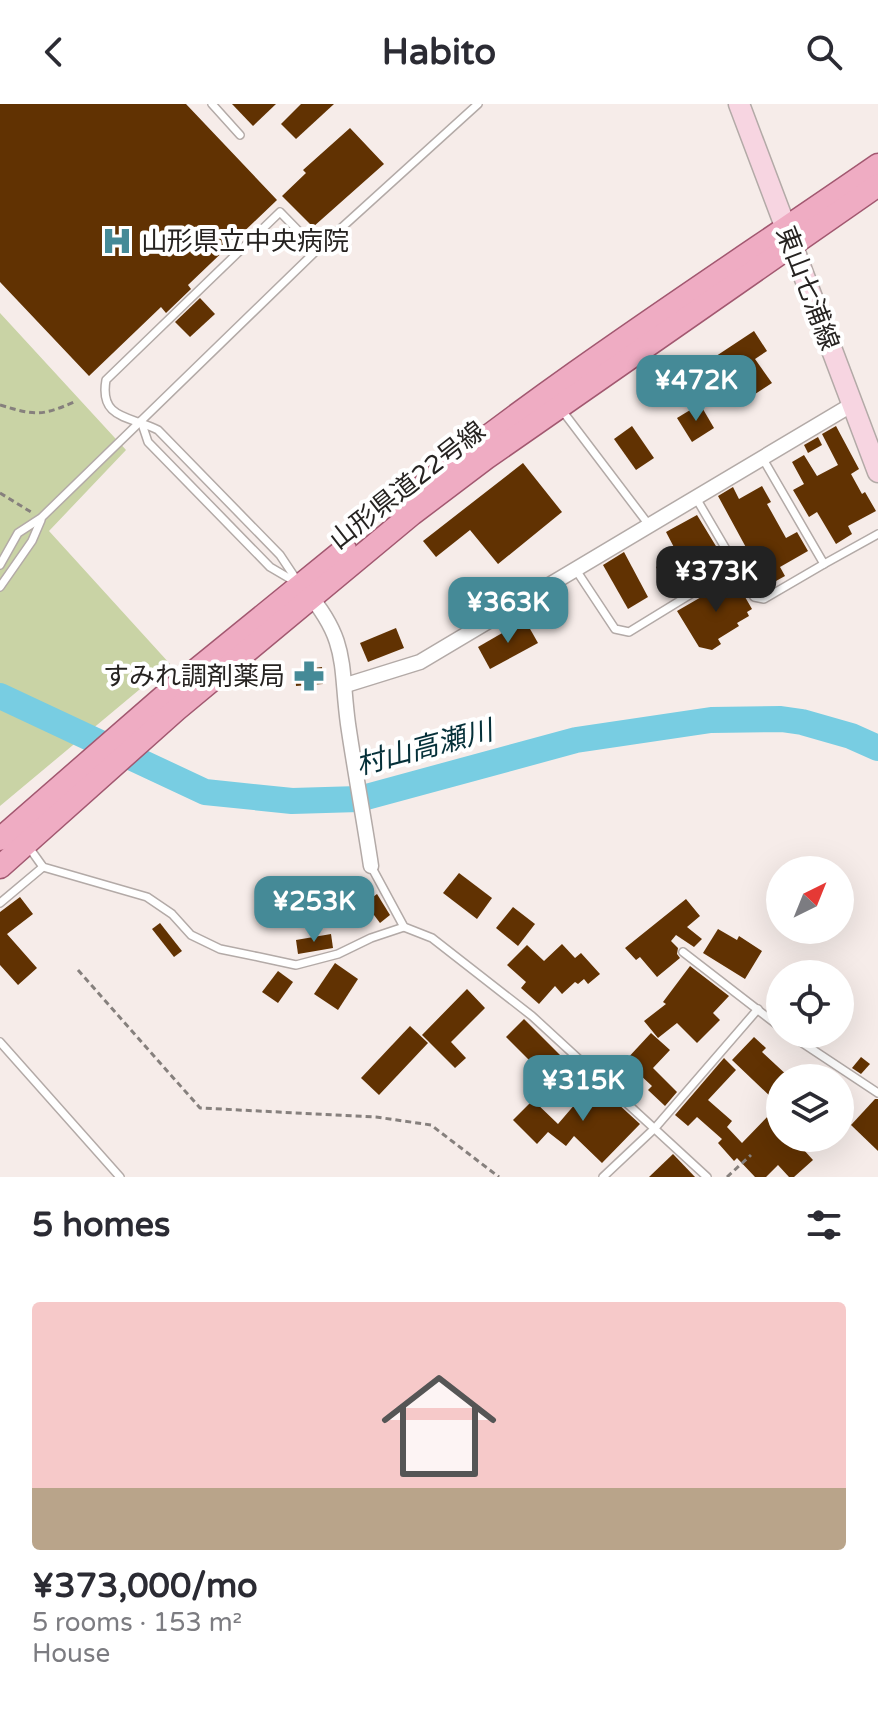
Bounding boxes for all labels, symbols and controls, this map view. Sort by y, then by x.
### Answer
icon: back [32,30,76,74]
icon: search [802,30,846,74]
text: Habito [382,31,496,74]
street label: 東山七浦線 [770,222,845,354]
hospital icon: 山形県立中央病院 [100,224,134,258]
place label: 山形県立中央病院 [141,226,349,257]
pin: ¥472K [640,355,752,423]
text: ¥472K [654,365,738,396]
street label: 山形県道22号線 [323,415,491,556]
pin: ¥373K [660,546,772,614]
text: ¥373K [674,556,758,587]
pin: ¥363K [452,577,564,645]
text: ¥363K [466,587,550,618]
pharmacy icon: すみれ調剤薬局 [292,659,326,693]
place label: すみれ調剤薬局 [103,661,285,692]
water label: 村山高瀬川 [352,713,499,783]
north arrow [766,856,854,944]
map controls [766,856,854,1152]
pin: ¥253K [258,876,370,944]
text: ¥253K [272,886,356,917]
button: locate [766,960,854,1048]
pin: ¥315K [527,1055,639,1123]
button: layers [766,1064,854,1152]
text: ¥315K [541,1065,625,1096]
icon: filters [802,1203,846,1247]
text: 5 homes [32,1205,170,1246]
icon: home [367,1354,511,1498]
text: ¥373,000/mo [32,1566,258,1607]
text: 5 rooms · 153 m² [32,1607,242,1638]
text: House [32,1638,110,1669]

